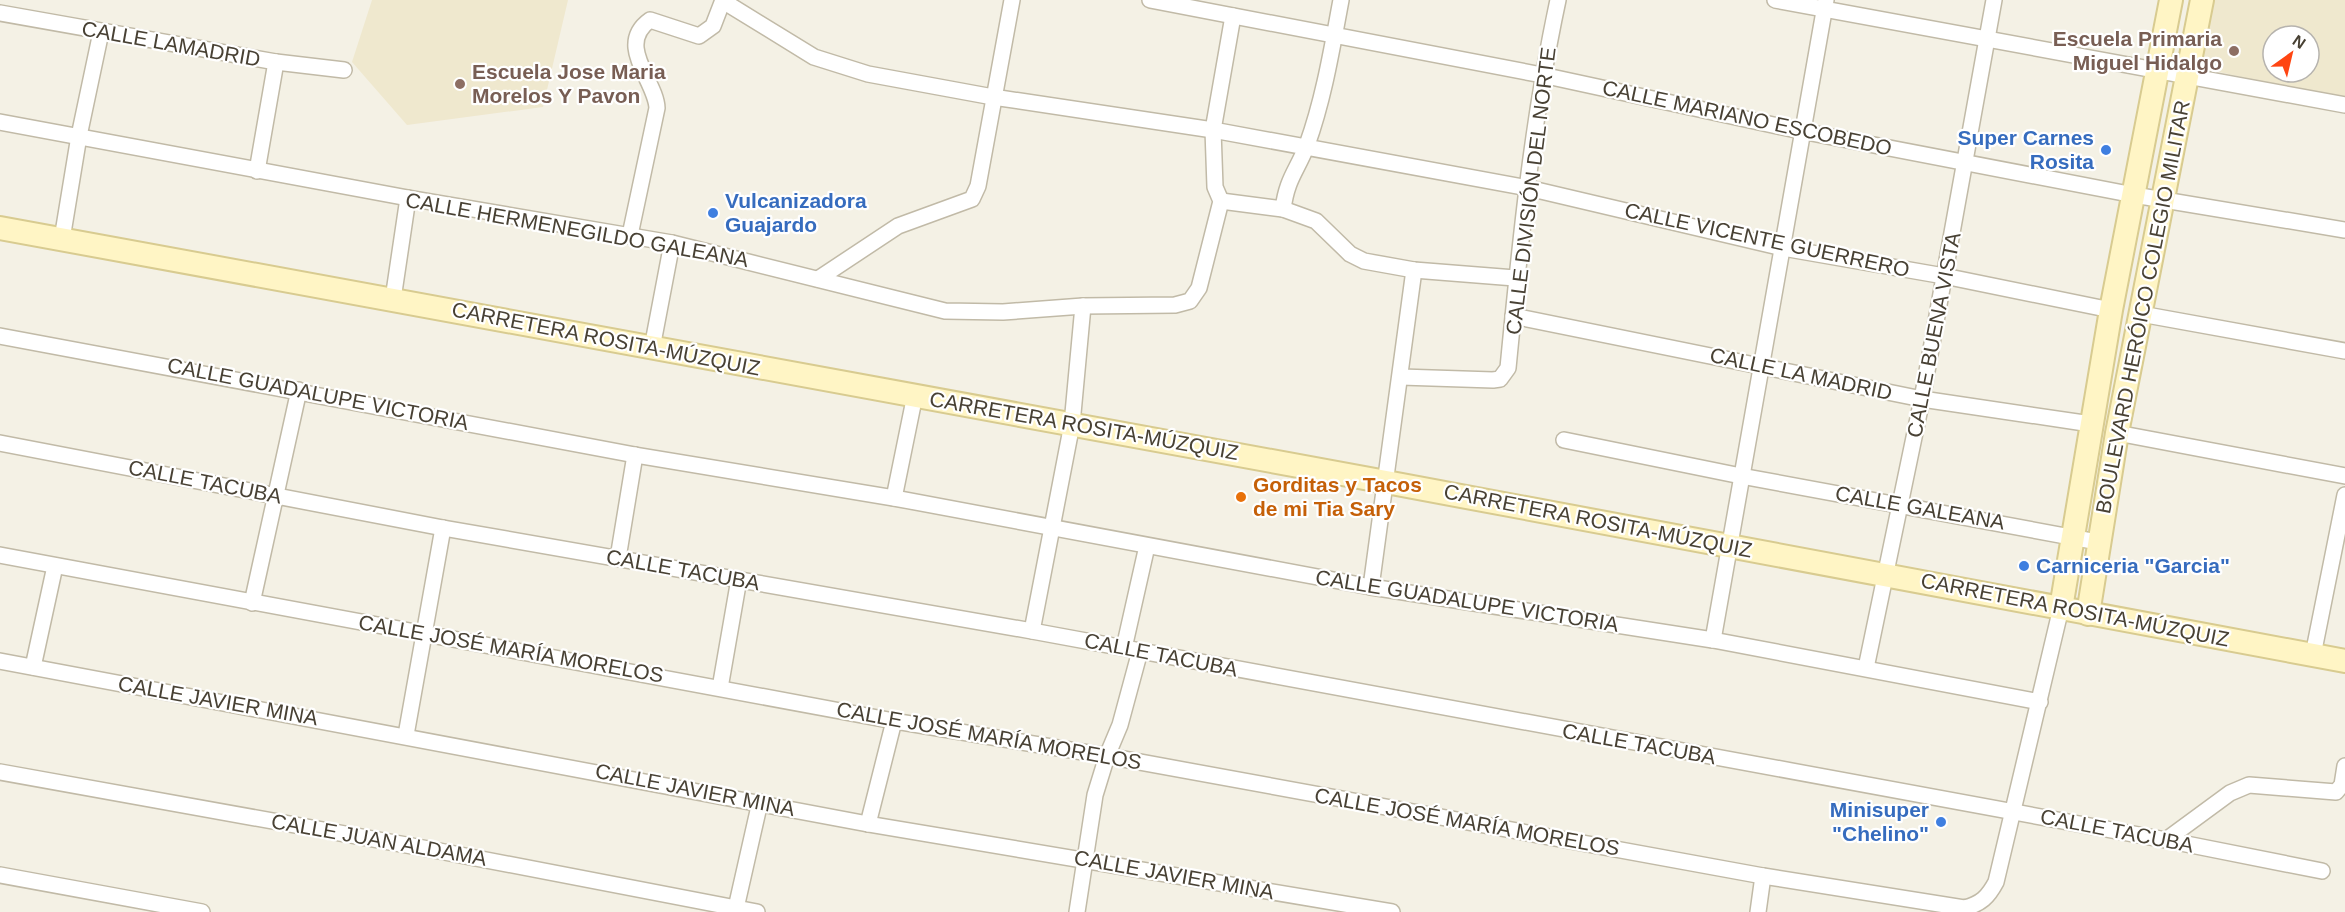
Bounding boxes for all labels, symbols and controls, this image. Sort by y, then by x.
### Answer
street label: CALLE LAMADRID [80,16,262,71]
north arrow [2261,24,2321,84]
place label: Escuela Primaria Miguel Hidalgo [2053,27,2222,74]
text: N [2290,32,2309,52]
marker: Escuela Primaria Miguel Hidalgo [2227,44,2241,58]
street label: CALLE DIVISIÓN DEL NORTE [1501,46,1560,336]
place label: Escuela Jose Maria Morelos Y Pavon [472,60,666,107]
street label: CALLE MARIANO ESCOBEDO [1600,76,1894,159]
marker: Escuela Jose Maria Morelos Y Pavon [453,77,467,91]
street label: BOULEVARD HERÓICO COLEGIO MILITAR [2091,98,2194,515]
place label: Super Carnes Rosita [1957,126,2094,173]
marker: Super Carnes Rosita [2099,143,2113,157]
street label: CALLE HERMENEGILDO GALEANA [404,188,750,271]
place label: Vulcanizadora Guajardo [725,189,867,236]
street label: CALLE VICENTE GUERRERO [1623,198,1912,281]
marker: Vulcanizadora Guajardo [706,206,720,220]
street label: CALLE BUENA VISTA [1902,230,1965,439]
street label: CARRETERA ROSITA-MÚZQUIZ [450,297,762,380]
street label: CALLE LA MADRID [1708,343,1894,404]
street label: CALLE GUADALUPE VICTORIA [165,353,471,434]
street label: CARRETERA ROSITA-MÚZQUIZ [928,387,1241,464]
street label: CALLE TACUBA [127,455,284,508]
place label: Gorditas y Tacos de mi Tia Sary [1253,473,1422,520]
street label: CARRETERA ROSITA-MÚZQUIZ [1442,479,1754,562]
street label: CALLE GALEANA [1834,481,2007,534]
marker: Gorditas y Tacos de mi Tia Sary [1234,490,1248,504]
street label: CALLE TACUBA [604,545,762,594]
place label: Carniceria "Garcia" [2036,554,2230,577]
marker: Carniceria "Garcia" [2017,559,2031,573]
street label: CALLE GUADALUPE VICTORIA [1314,565,1620,636]
street label: CARRETERA ROSITA-MÚZQUIZ [1919,568,2231,651]
street label: CALLE JOSÉ MARÍA MORELOS [357,610,665,687]
street label: CALLE TACUBA [1083,628,1240,681]
street label: CALLE JAVIER MINA [116,672,320,729]
street label: CALLE JOSÉ MARÍA MORELOS [835,697,1143,774]
street label: CALLE TACUBA [1560,719,1718,768]
street label: CALLE JAVIER MINA [593,759,797,820]
street label: CALLE JOSÉ MARÍA MORELOS [1313,783,1621,860]
place label: Minisuper "Chelino" [1830,798,1929,845]
street label: CALLE TACUBA [2039,804,2196,857]
street label: CALLE JUAN ALDAMA [270,809,489,870]
marker: Minisuper "Chelino" [1934,815,1948,829]
street label: CALLE JAVIER MINA [1072,846,1276,903]

